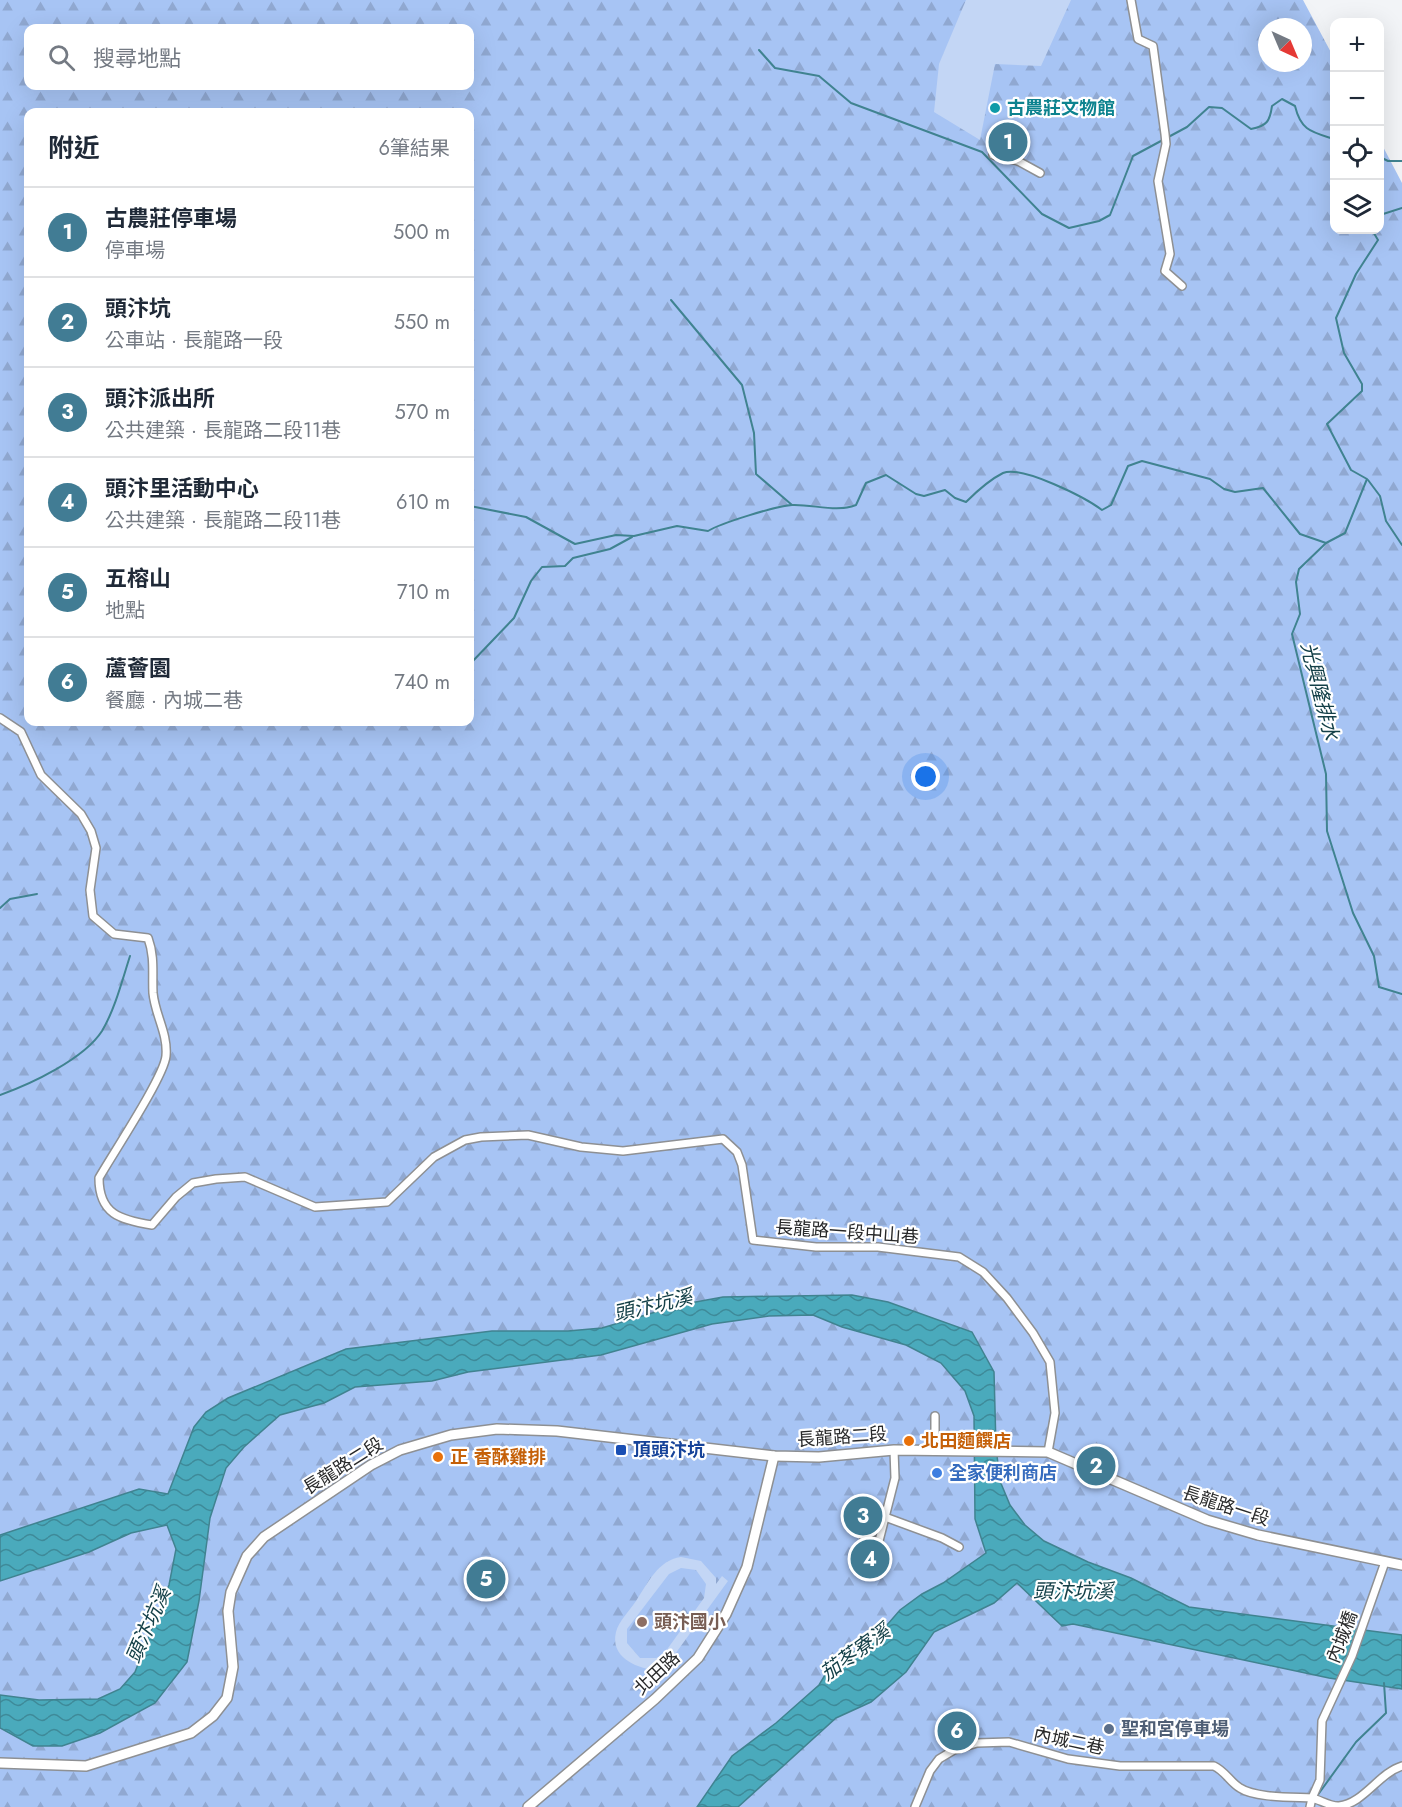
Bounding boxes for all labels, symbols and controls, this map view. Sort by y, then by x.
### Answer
north arrow [1258,18,1312,72]
map controls [1330,18,1384,234]
button: + [1330,18,1384,72]
search box [24,24,474,90]
icon: search [45,41,78,74]
text: 搜尋地點 [93,42,181,74]
button: − [1330,72,1384,126]
place label: 古農莊文物館 [1007,95,1115,121]
marker: 古農莊文物館 [988,101,1002,115]
pin: 1 [988,120,1028,164]
button: locate [1330,126,1384,180]
text: 附近 [48,129,100,167]
text: 6筆結果 [378,134,450,163]
button: layers [1330,180,1384,234]
text: 古農莊停車場 [105,202,237,234]
text: 1 [62,218,73,247]
text: 500 m [393,218,450,247]
text: 停車場 [105,236,165,265]
text: 頭汴坑 [105,292,171,324]
text: 2 [61,308,74,337]
text: 550 m [394,308,450,337]
text: 公車站 · 長龍路一段 [105,326,283,355]
text: 頭汴派出所 [105,382,215,414]
text: 3 [61,398,74,427]
text: 570 m [395,398,450,427]
text: 公共建築 · 長龍路二段11巷 [105,416,341,445]
text: 頭汴里活動中心 [105,472,259,504]
text: 4 [61,488,74,517]
text: 610 m [396,488,450,517]
text: 公共建築 · 長龍路二段11巷 [105,506,341,535]
text: 五榕山 [105,562,171,594]
text: 5 [61,578,74,607]
text: 710 m [397,578,450,607]
text: 地點 [105,596,145,625]
water label: 光興隆排水 [1293,639,1346,744]
text: 蘆薈園 [105,652,171,684]
text: 6 [61,668,74,697]
text: 740 m [394,668,450,697]
text: 餐廳 · 內城二巷 [105,686,243,715]
your location [911,762,940,791]
street label: 長龍路一段中山巷 [774,1214,920,1250]
water label: 頭汴坑溪 [611,1282,698,1329]
street label: 長龍路二段 [796,1421,888,1453]
place label: 北田麵饌店 [921,1428,1011,1454]
street label: 長龍路二段 [298,1431,388,1501]
marker: 北田麵饌店 [902,1434,916,1448]
place label: 頂頭汴坑 [633,1437,705,1463]
marker: 頂頭汴坑 [614,1443,628,1457]
place label: 正 香酥雞排 [450,1444,545,1470]
pin: 2 [1076,1444,1116,1488]
marker: 正 香酥雞排 [431,1450,445,1464]
place label: 全家便利商店 [949,1460,1057,1486]
marker: 全家便利商店 [930,1466,944,1480]
street label: 長龍路一段 [1179,1480,1273,1532]
pin: 3 [844,1494,882,1538]
pin: 4 [850,1536,890,1582]
pin: 5 [466,1556,506,1602]
water label: 頭汴坑溪 [1033,1577,1116,1606]
water label: 頭汴坑溪 [119,1580,179,1668]
street label: 內城橋 [1320,1607,1364,1667]
place label: 頭汴國小 [654,1609,726,1635]
marker: 頭汴國小 [635,1615,649,1629]
water label: 茄苳寮溪 [814,1615,899,1688]
street label: 北田路 [628,1645,686,1701]
pin: 6 [938,1708,976,1754]
place label: 聖和宮停車場 [1121,1716,1229,1742]
street label: 內城二巷 [1031,1721,1107,1761]
marker: 聖和宮停車場 [1102,1722,1116,1736]

